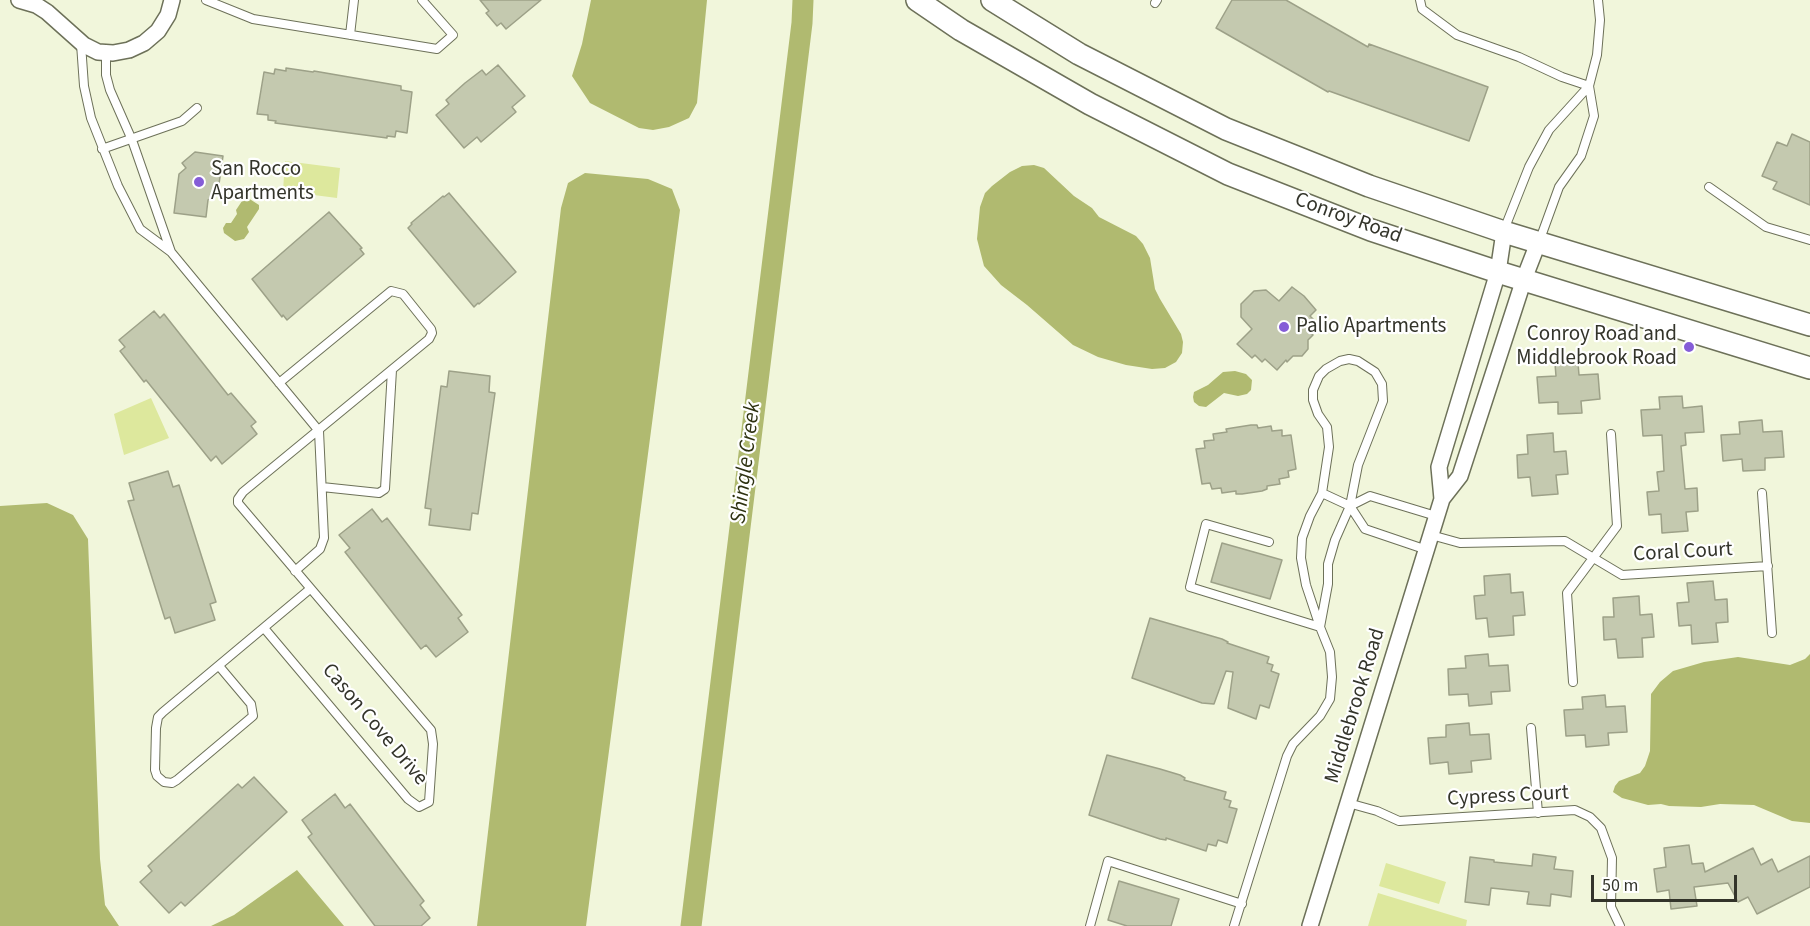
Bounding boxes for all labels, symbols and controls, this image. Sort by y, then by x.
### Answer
place label: San Rocco Apartments [211,157,314,207]
marker: San Rocco Apartments [192,175,206,189]
street label: Conroy Road [1291,188,1405,250]
place label: Palio Apartments [1296,314,1446,340]
marker: Palio Apartments [1277,320,1291,334]
place label: Conroy Road and Middlebrook Road [1516,322,1677,372]
marker: Conroy Road and Middlebrook Road [1682,340,1696,354]
water label: Shingle Creek [726,401,768,525]
street label: Coral Court [1633,538,1733,568]
street label: Middlebrook Road [1320,626,1392,786]
street label: Cason Cove Drive [316,659,432,791]
street label: Cypress Court [1447,781,1569,813]
scale bar [1594,863,1740,901]
text: 50 m [1602,873,1638,898]

